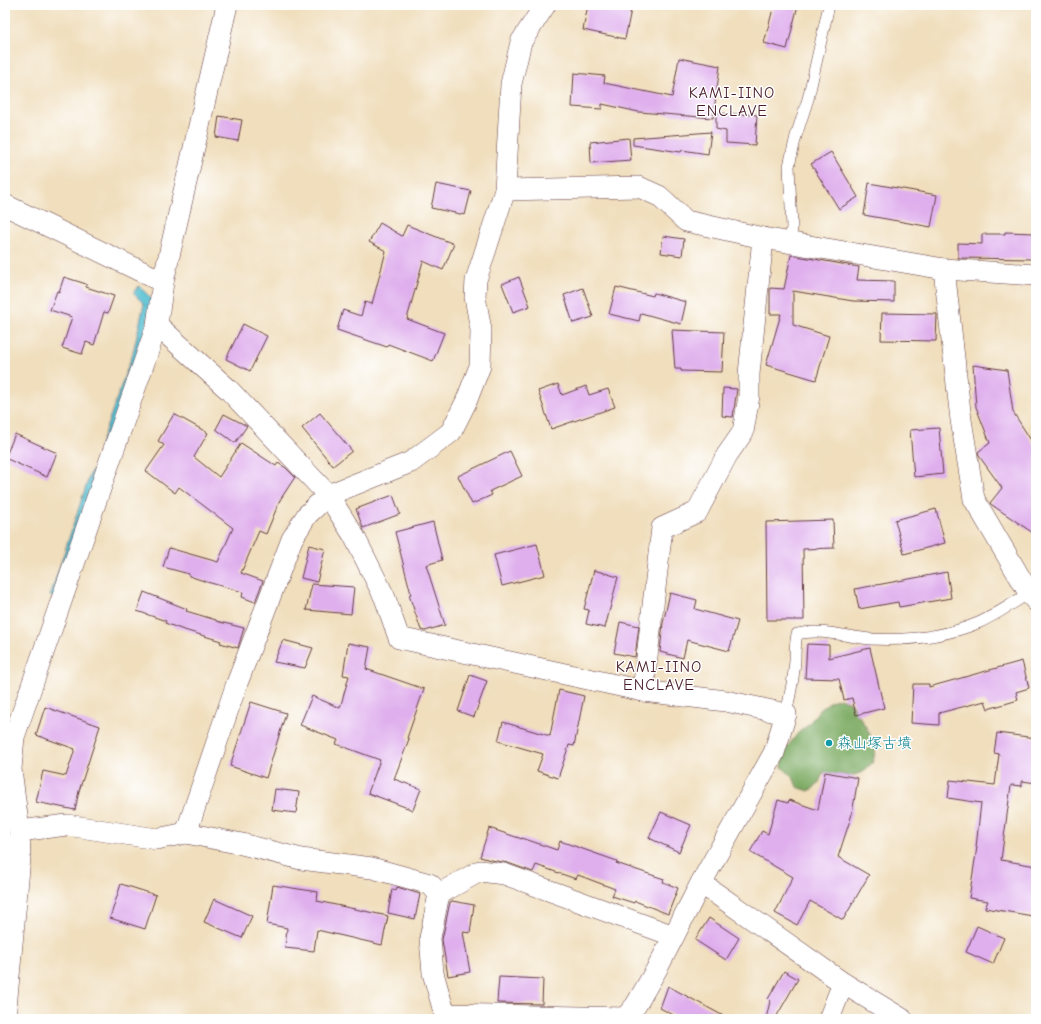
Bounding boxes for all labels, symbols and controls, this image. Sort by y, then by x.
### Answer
district label: KAMI-IINO ENCLAVE [689,84,775,120]
district label: KAMI-IINO ENCLAVE [616,658,702,694]
place label: 森山塚古墳 [837,734,912,752]
marker: 森山塚古墳 [824,738,834,748]

